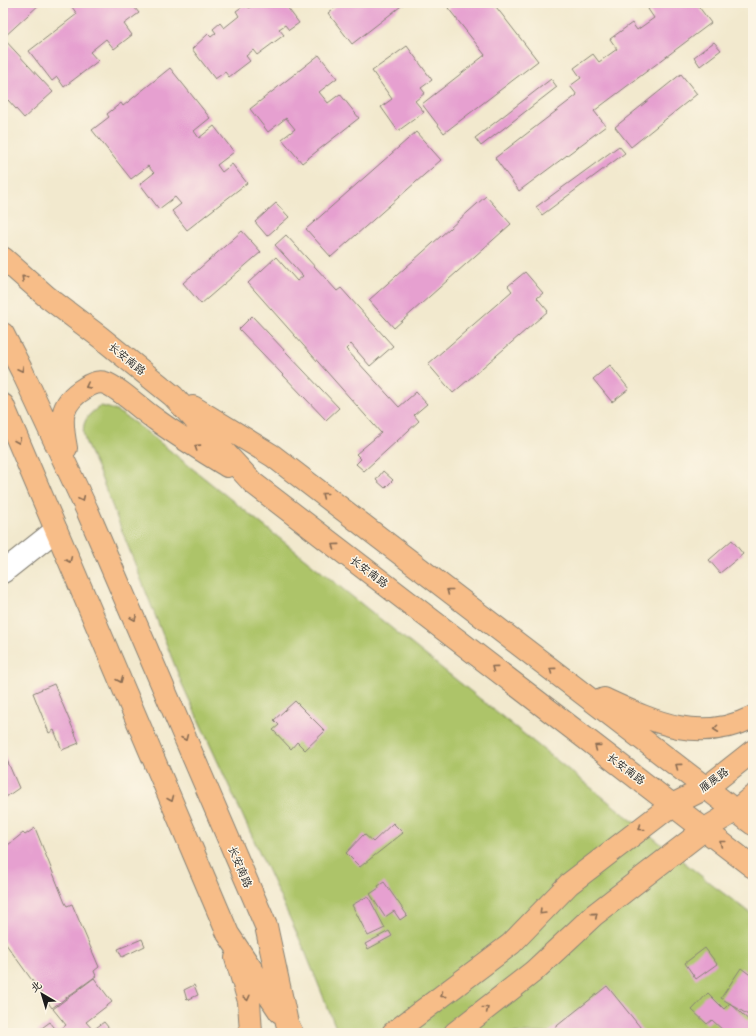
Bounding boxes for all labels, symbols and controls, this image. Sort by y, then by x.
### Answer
one-way arrow [21,275,29,282]
street label: 长安南路 [106,340,148,378]
one-way arrow [16,365,24,372]
one-way arrow [85,382,92,389]
one-way arrow [14,437,22,444]
one-way arrow [194,444,201,452]
one-way arrow [321,493,328,500]
one-way arrow [77,495,85,503]
one-way arrow [332,544,339,551]
street label: 长安南路 [348,554,390,590]
one-way arrow [64,556,72,564]
one-way arrow [447,589,454,596]
one-way arrow [129,614,137,622]
one-way arrow [491,665,498,672]
one-way arrow [550,668,557,675]
one-way arrow [115,675,123,683]
one-way arrow [713,724,719,733]
one-way arrow [180,734,188,741]
one-way arrow [594,744,601,751]
street label: 长安南路 [605,751,647,787]
one-way arrow [675,764,682,771]
street label: 雁展路 [697,765,731,795]
one-way arrow [166,795,174,803]
one-way arrow [639,824,646,831]
one-way arrow [720,840,727,847]
street label: 长安南路 [225,844,255,890]
one-way arrow [540,907,547,914]
one-way arrow [590,912,597,919]
north arrow [22,974,62,1014]
text: 北 [28,978,44,995]
one-way arrow [440,990,447,997]
one-way arrow [243,995,251,1001]
one-way arrow [482,1007,489,1014]

